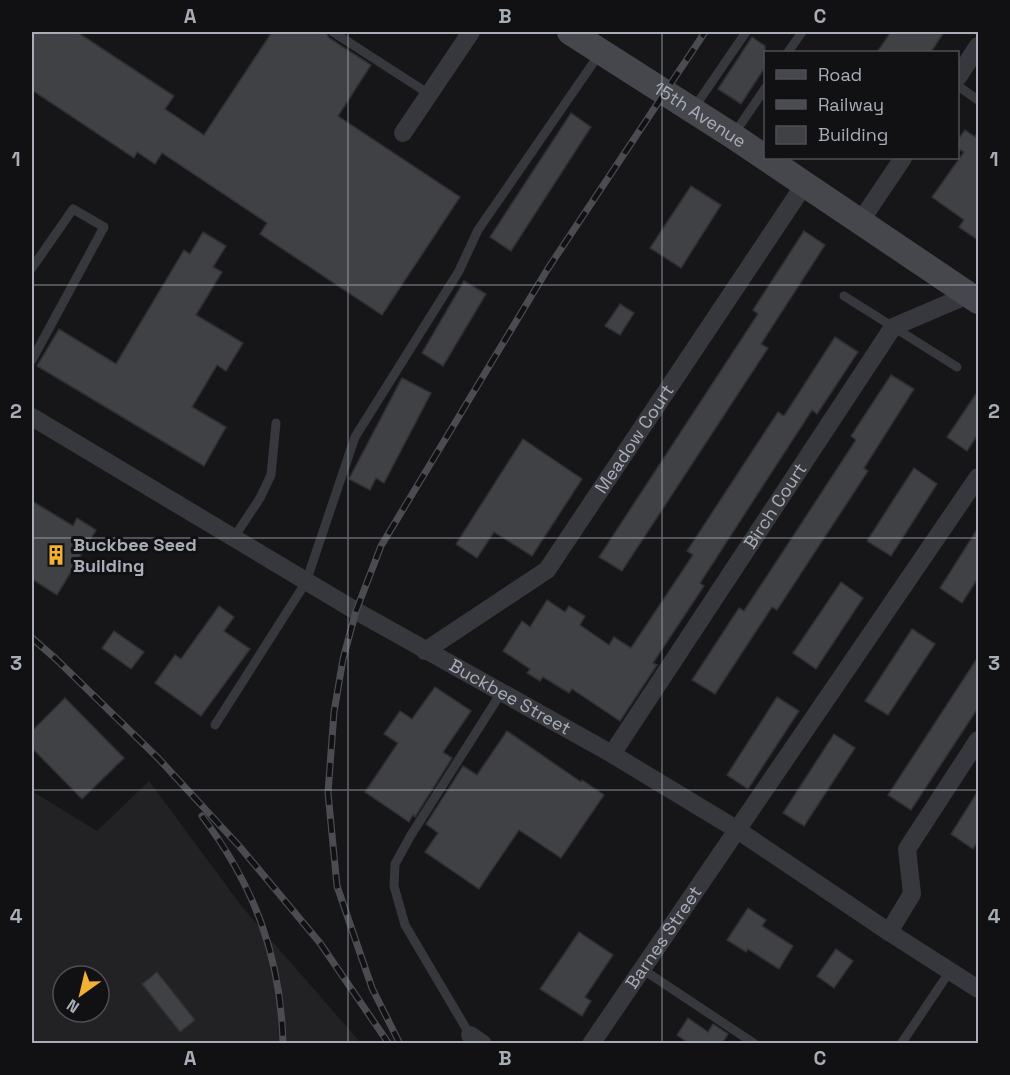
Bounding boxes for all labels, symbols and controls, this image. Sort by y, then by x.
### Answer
text: A [184,3,197,29]
text: B [498,3,512,29]
text: C [814,3,827,29]
legend [764,51,959,159]
text: Road [818,63,862,86]
street label: 15th Avenue [649,76,751,153]
text: Railway [818,93,884,116]
text: Building [818,123,888,146]
text: 1 [11,146,21,172]
text: 1 [989,146,999,172]
street label: Meadow Court [589,380,679,498]
text: 2 [10,398,22,424]
text: 2 [988,398,1000,424]
street label: Birch Court [738,458,811,553]
place label: Buckbee Seed Building [73,533,197,577]
building icon: Buckbee Seed Building [44,543,68,567]
text: 3 [10,650,22,676]
text: 3 [988,650,1000,676]
street label: Buckbee Street [445,653,575,740]
street label: Barnes Street [620,881,707,993]
text: 4 [10,903,23,929]
text: 4 [988,903,1001,929]
north arrow [51,964,111,1024]
text: N [63,994,83,1018]
text: A [184,1045,197,1071]
text: B [498,1045,512,1071]
text: C [814,1045,827,1071]

